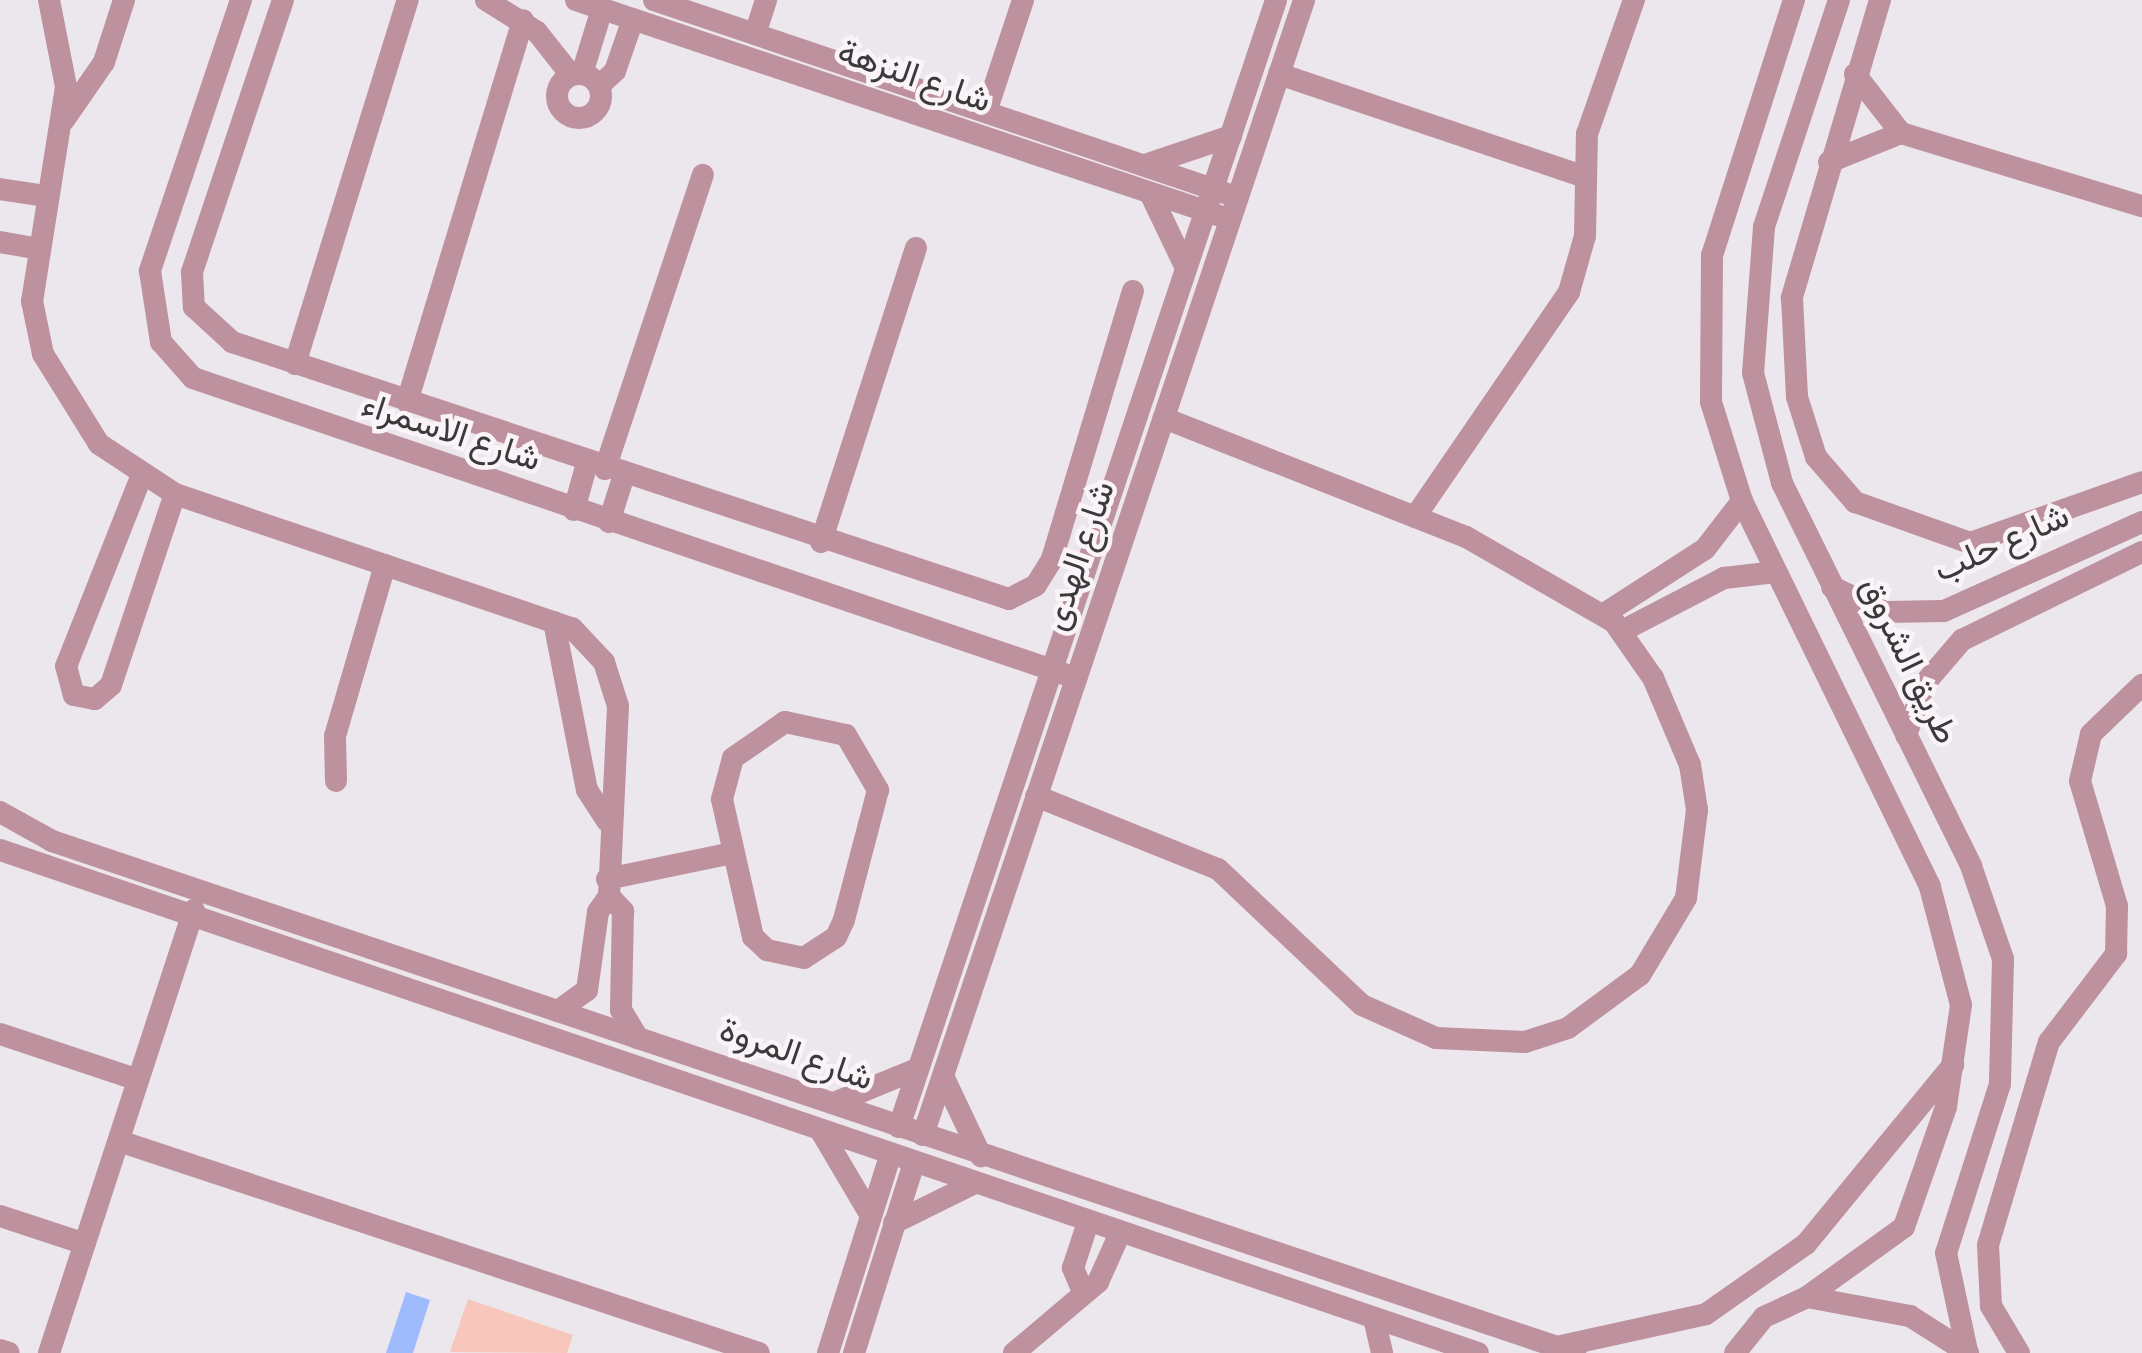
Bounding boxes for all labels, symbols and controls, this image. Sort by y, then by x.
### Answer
street label: شارع النزهة [832,31,996,123]
street label: شارع الاسمراء [356,384,546,482]
street label: شارع الهدى [1035,476,1125,636]
street label: شارع حلب [1928,496,2076,592]
street label: طريق الشروق [1850,571,1966,751]
street label: شارع المروة [714,1009,878,1101]

